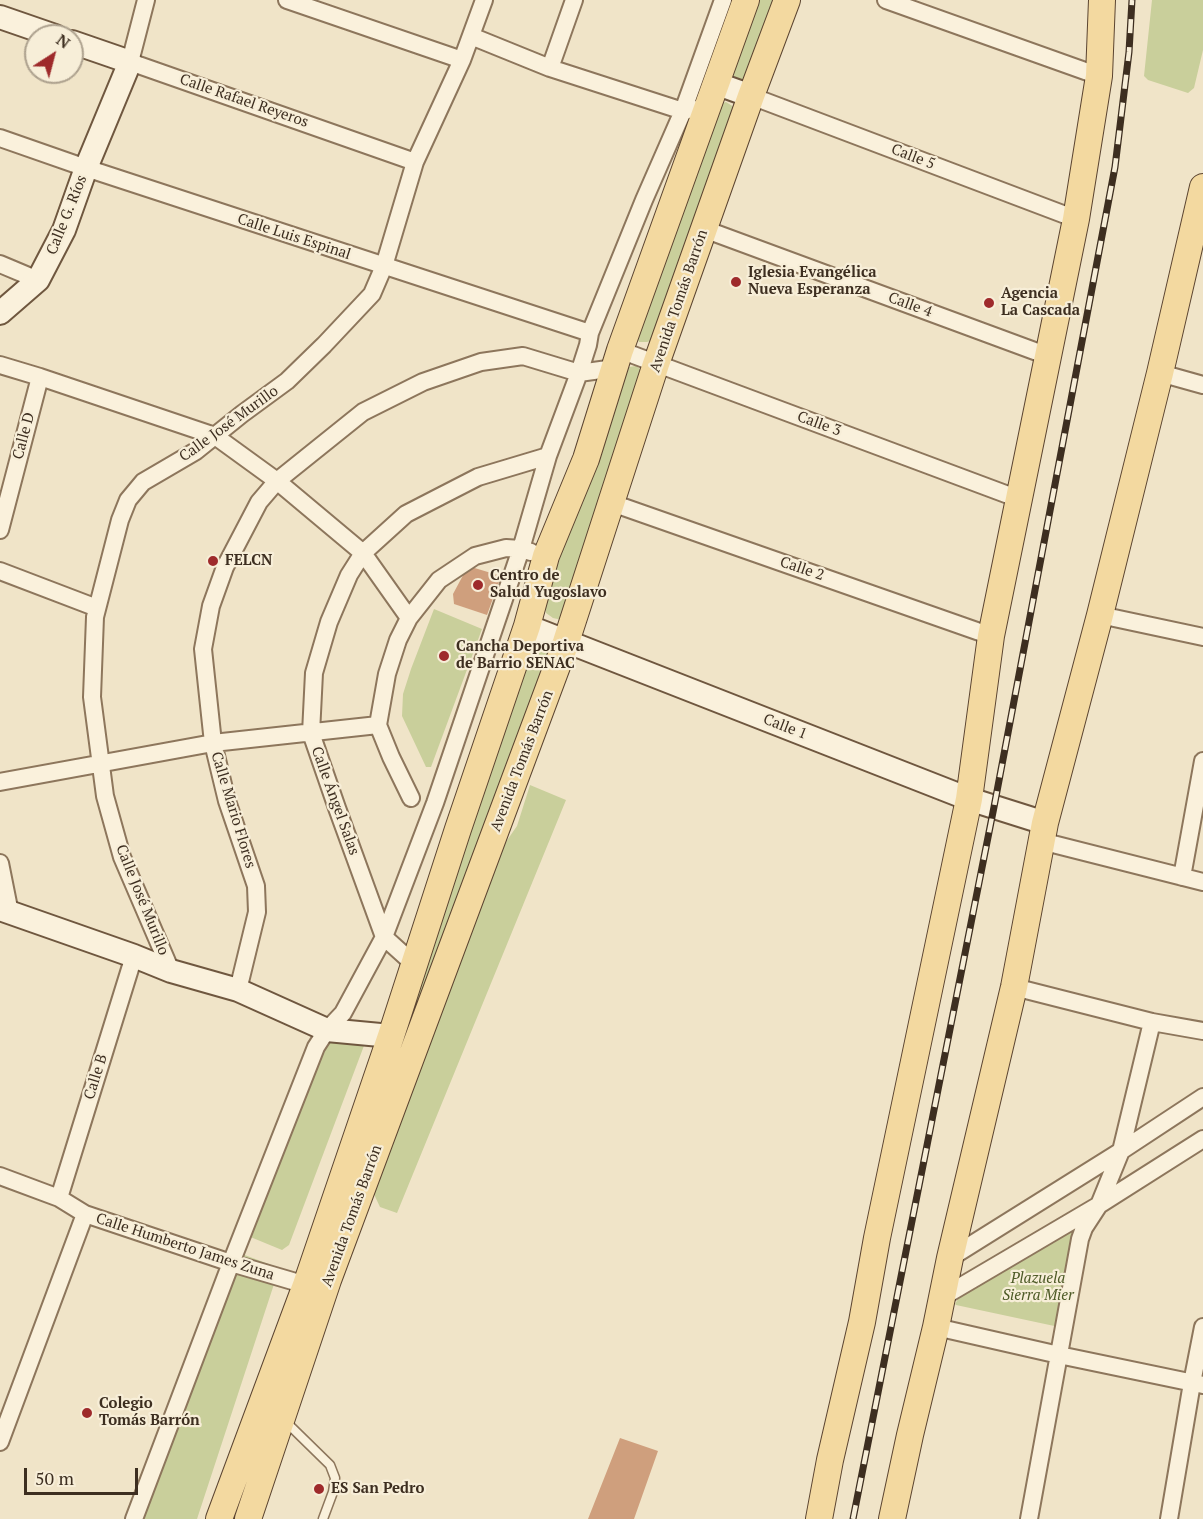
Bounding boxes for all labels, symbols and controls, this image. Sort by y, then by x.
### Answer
north arrow [24,24,84,84]
text: N [52,29,75,54]
street label: Calle Rafael Reyeros [177,71,311,131]
street label: Calle 5 [889,140,937,174]
street label: Calle G. Ríos [43,172,91,258]
street label: Calle Luis Espinal [235,210,353,264]
street label: Avenida Tomás Barrón [646,227,712,375]
place label: Iglesia Evangélica Nueva Esperanza [748,264,876,299]
marker: Iglesia Evangélica Nueva Esperanza [729,275,743,289]
place label: Agencia La Cascada [1001,285,1080,320]
street label: Calle 4 [886,289,934,321]
marker: Agencia La Cascada [982,296,996,310]
street label: Calle José Murillo [176,382,282,466]
street label: Calle 3 [795,408,843,440]
street label: Calle D [9,410,39,462]
place label: FELCN [225,552,272,570]
street label: Calle 2 [778,553,826,585]
marker: FELCN [206,554,220,568]
place label: Centro de Salud Yugoslavo [490,567,607,602]
marker: Centro de Salud Yugoslavo [471,578,485,592]
place label: Cancha Deportiva de Barrio SENAC [456,638,584,673]
marker: Cancha Deportiva de Barrio SENAC [437,649,451,663]
street label: Avenida Tomás Barrón [487,688,557,834]
street label: Calle 1 [761,710,809,744]
street label: Calle Ángel Salas [307,744,363,858]
street label: Calle Mario Flores [207,750,259,870]
street label: Calle José Murillo [112,842,172,958]
street label: Calle B [81,1052,111,1102]
street label: Avenida Tomás Barrón [318,1143,386,1289]
street label: Calle Humberto James Zuna [94,1210,276,1284]
park label: Plazuela Sierra Mier [1002,1270,1074,1305]
place label: Colegio Tomás Barrón [99,1395,200,1430]
marker: Colegio Tomás Barrón [80,1406,94,1420]
scale bar [27,1456,141,1494]
text: 50 m [35,1466,74,1490]
place label: ES San Pedro [331,1480,424,1498]
marker: ES San Pedro [312,1482,326,1496]

